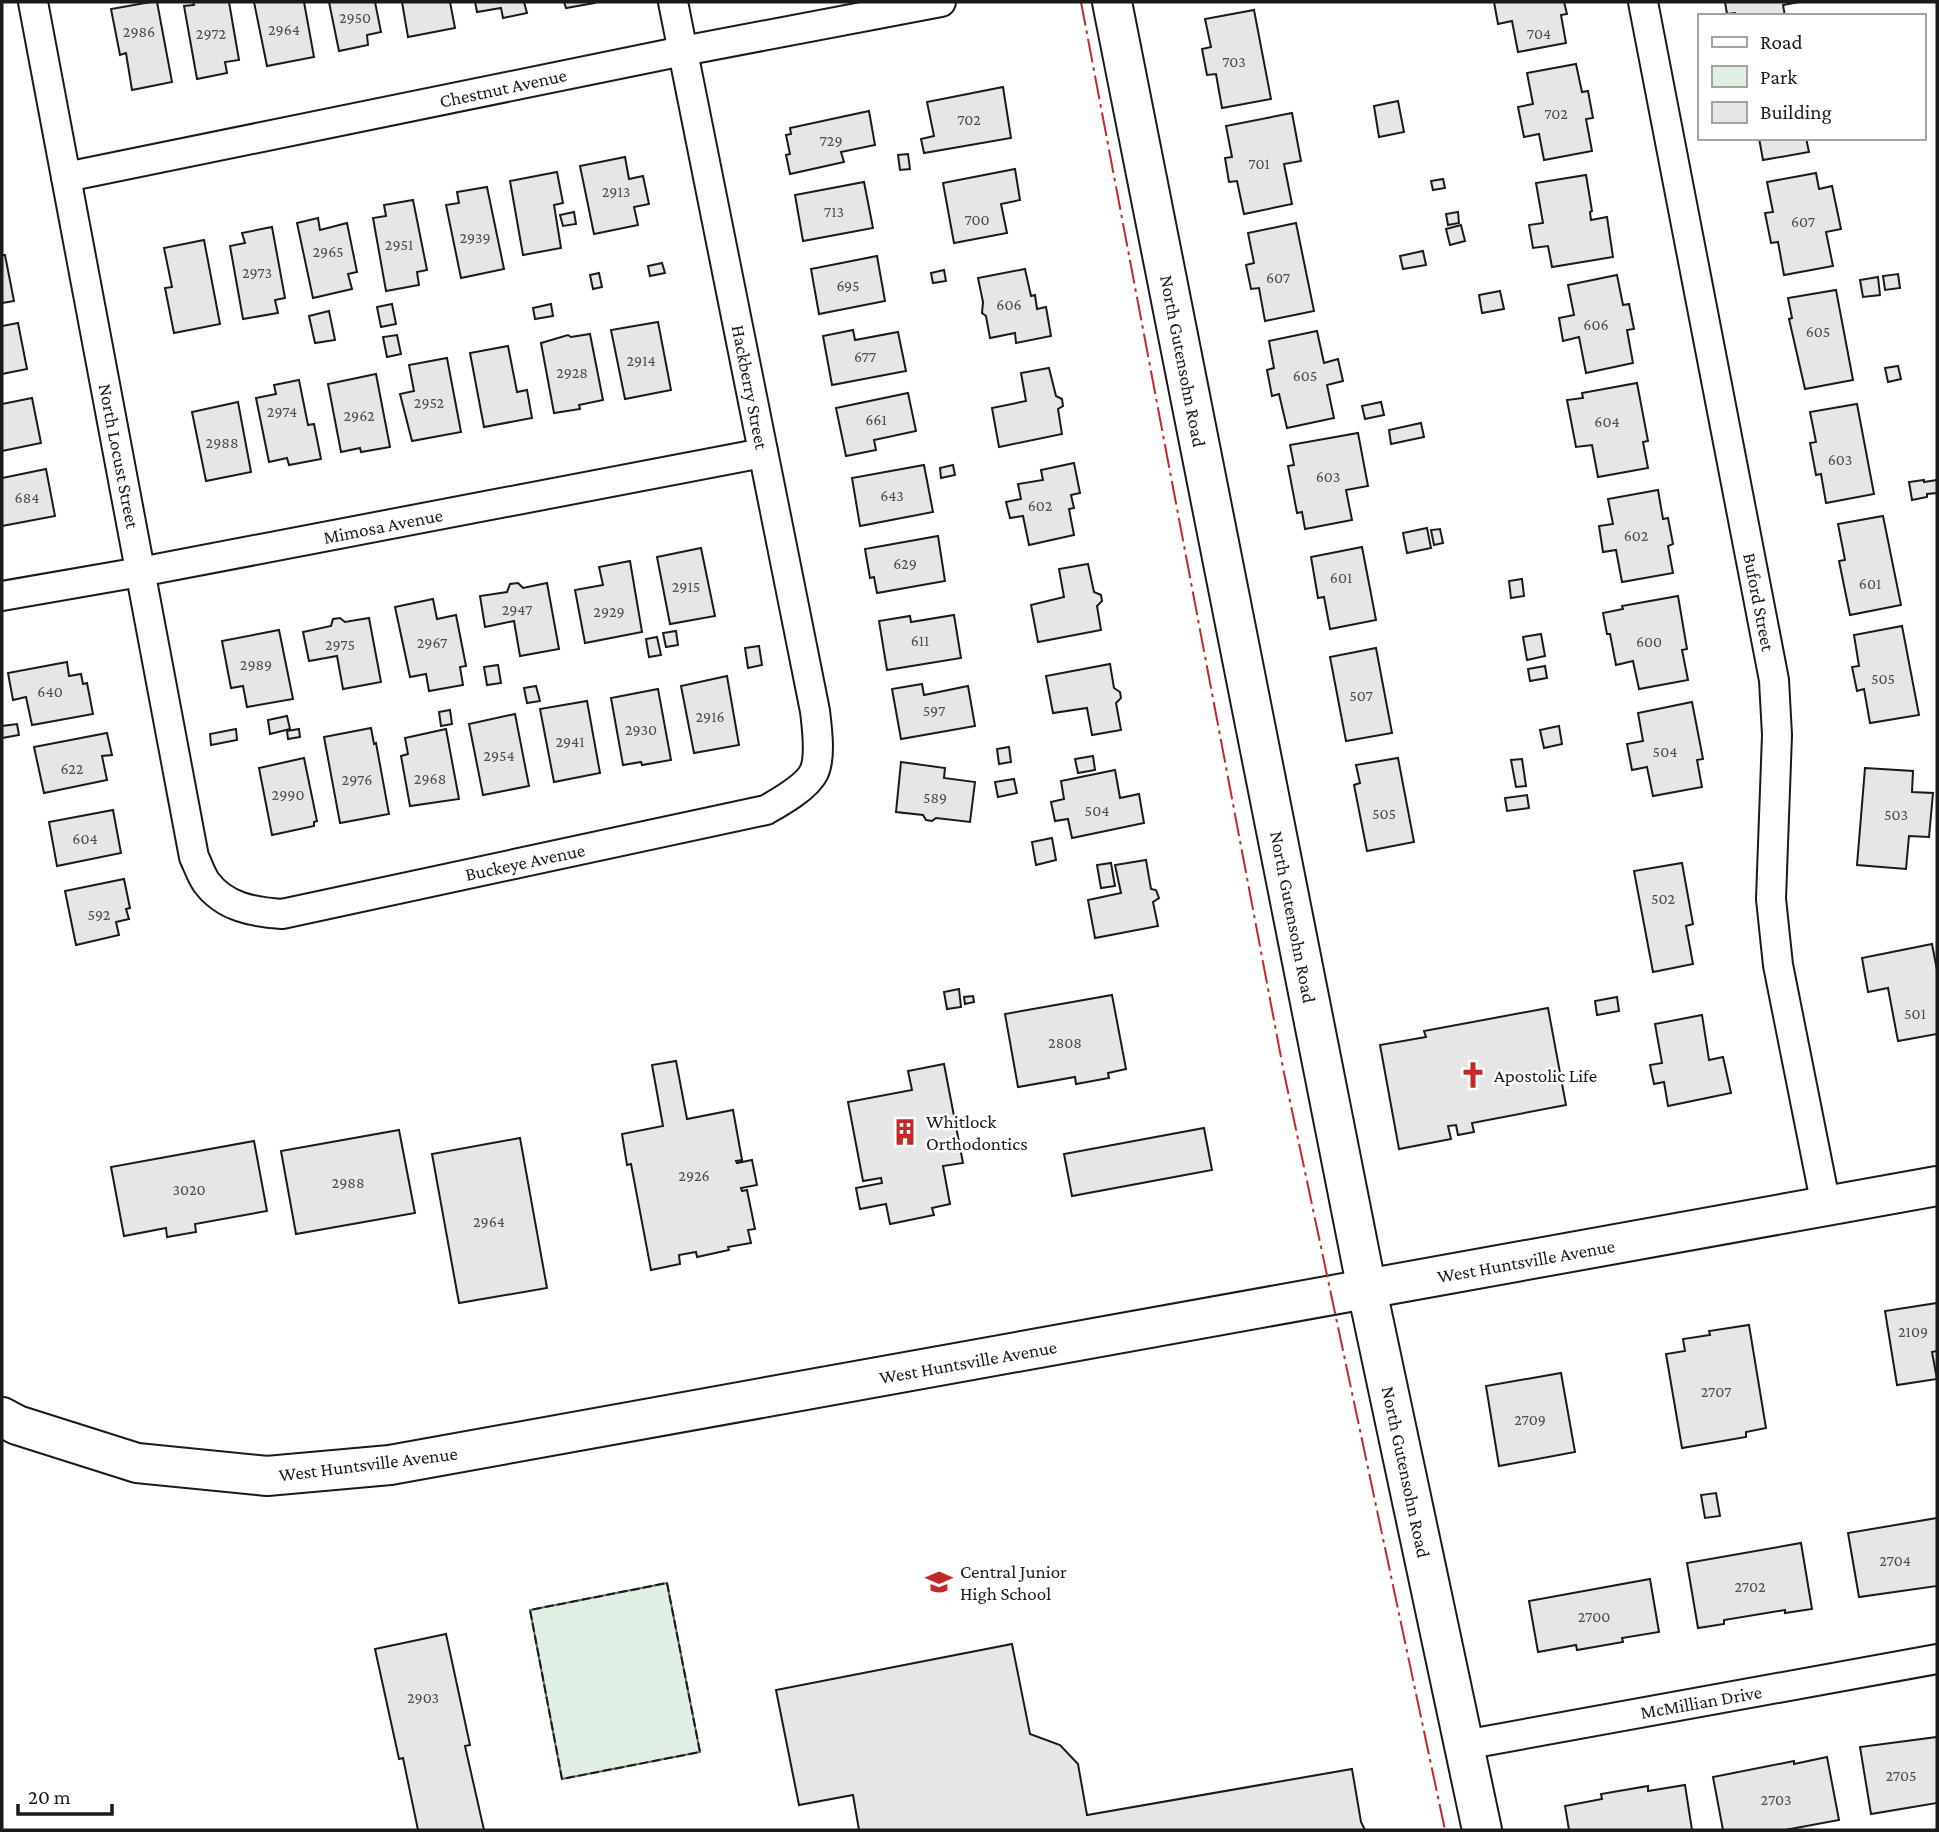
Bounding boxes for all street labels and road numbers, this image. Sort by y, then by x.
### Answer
street label: Chestnut Avenue [437,64,569,112]
street label: North Gutensohn Road [1156,273,1210,449]
street label: Hackberry Street [728,323,773,452]
street label: North Locust Street [95,382,143,531]
street label: Mimosa Avenue [322,504,444,548]
street label: Buford Street [1739,551,1779,654]
street label: North Gutensohn Road [1266,829,1320,1005]
street label: Buckeye Avenue [463,839,587,885]
street label: West Huntsville Avenue [1435,1235,1617,1287]
street label: West Huntsville Avenue [877,1336,1059,1388]
street label: North Gutensohn Road [1378,1384,1434,1560]
street label: West Huntsville Avenue [277,1443,459,1485]
street label: McMillian Drive [1638,1681,1764,1723]

